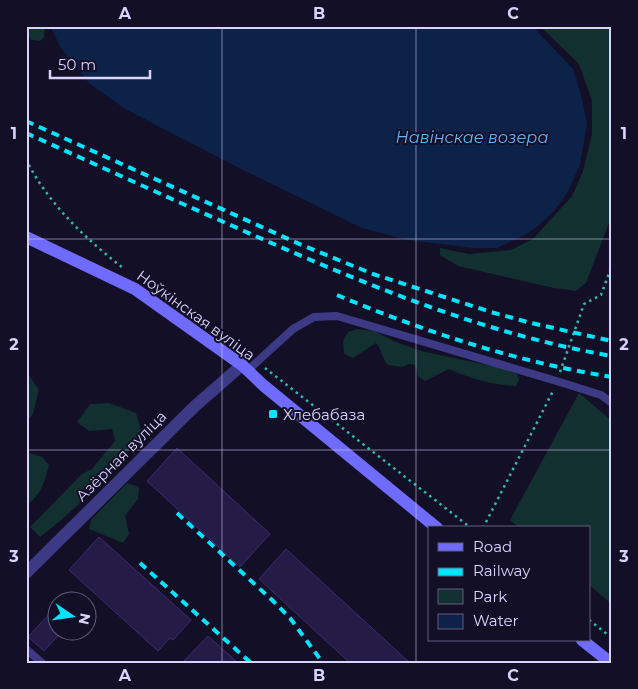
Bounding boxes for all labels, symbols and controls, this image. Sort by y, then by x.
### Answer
text: A [118,4,132,23]
text: B [313,4,325,23]
text: C [507,4,519,23]
scale bar [50,48,150,80]
text: 50 m [58,55,96,74]
text: 1 [11,124,17,143]
text: 1 [621,124,627,143]
water label: Навінскае возера [396,128,548,147]
street label: Ноўкінская вуліца [133,266,259,364]
text: 2 [9,335,19,354]
text: 2 [619,335,629,354]
place label: Хлебабаза [283,405,365,424]
street label: Азёрная вуліца [72,407,170,505]
marker: Хлебабаза [267,408,279,420]
legend [428,526,590,642]
text: Road [473,537,512,556]
text: 3 [8,547,19,566]
text: 3 [618,547,629,566]
text: Railway [473,561,531,580]
text: Park [473,587,507,606]
north arrow [48,592,98,642]
text: N [75,611,95,626]
text: Water [473,611,519,630]
text: A [118,666,132,685]
text: B [313,666,325,685]
text: C [507,666,519,685]

